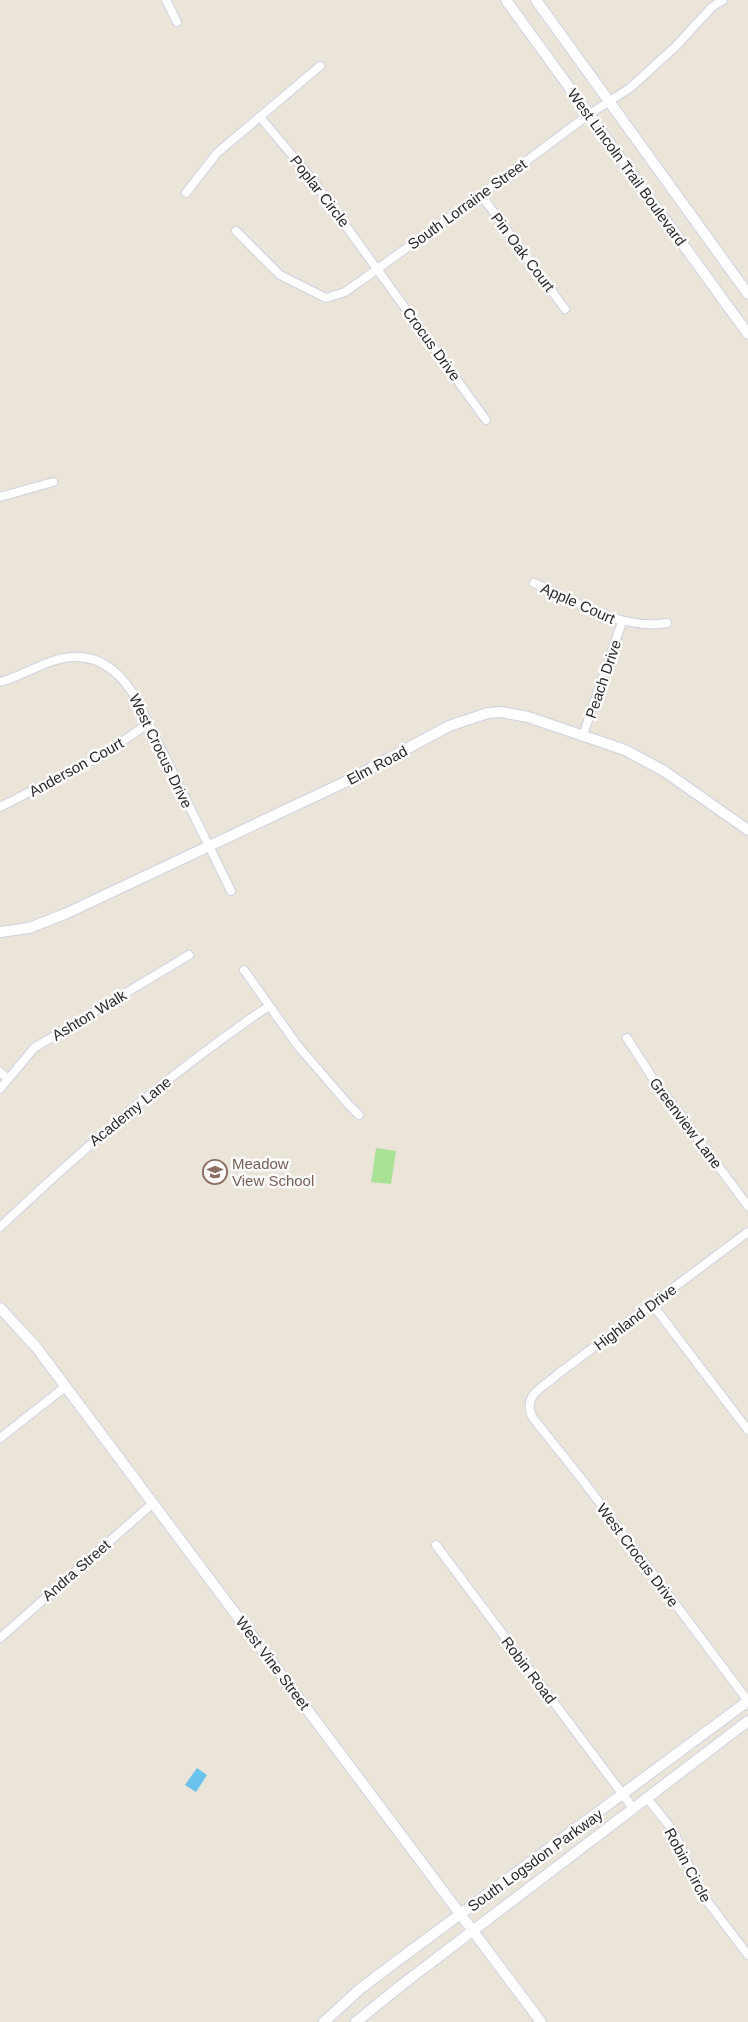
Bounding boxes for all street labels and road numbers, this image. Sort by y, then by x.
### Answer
street label: West Lincoln Trail Boulevard [564,85,690,249]
street label: Poplar Circle [287,152,353,230]
street label: South Lorraine Street [404,155,530,253]
street label: Pin Oak Court [488,209,559,295]
street label: Crocus Drive [400,304,464,384]
street label: Apple Court [538,579,618,627]
street label: Peach Drive [582,638,624,720]
street label: West Crocus Drive [126,691,196,811]
street label: Anderson Court [26,734,127,800]
street label: Elm Road [344,742,410,788]
street label: Ashton Walk [49,986,130,1044]
street label: Academy Lane [86,1073,174,1149]
street label: Greenview Lane [646,1074,726,1172]
street label: Highland Drive [591,1281,679,1353]
street label: West Crocus Drive [594,1500,682,1610]
street label: Andra Street [39,1535,114,1604]
street label: West Vine Street [233,1613,314,1713]
street label: Robin Road [498,1633,560,1707]
street label: South Logsdon Parkway [464,1805,606,1915]
street label: Robin Circle [661,1825,715,1905]

